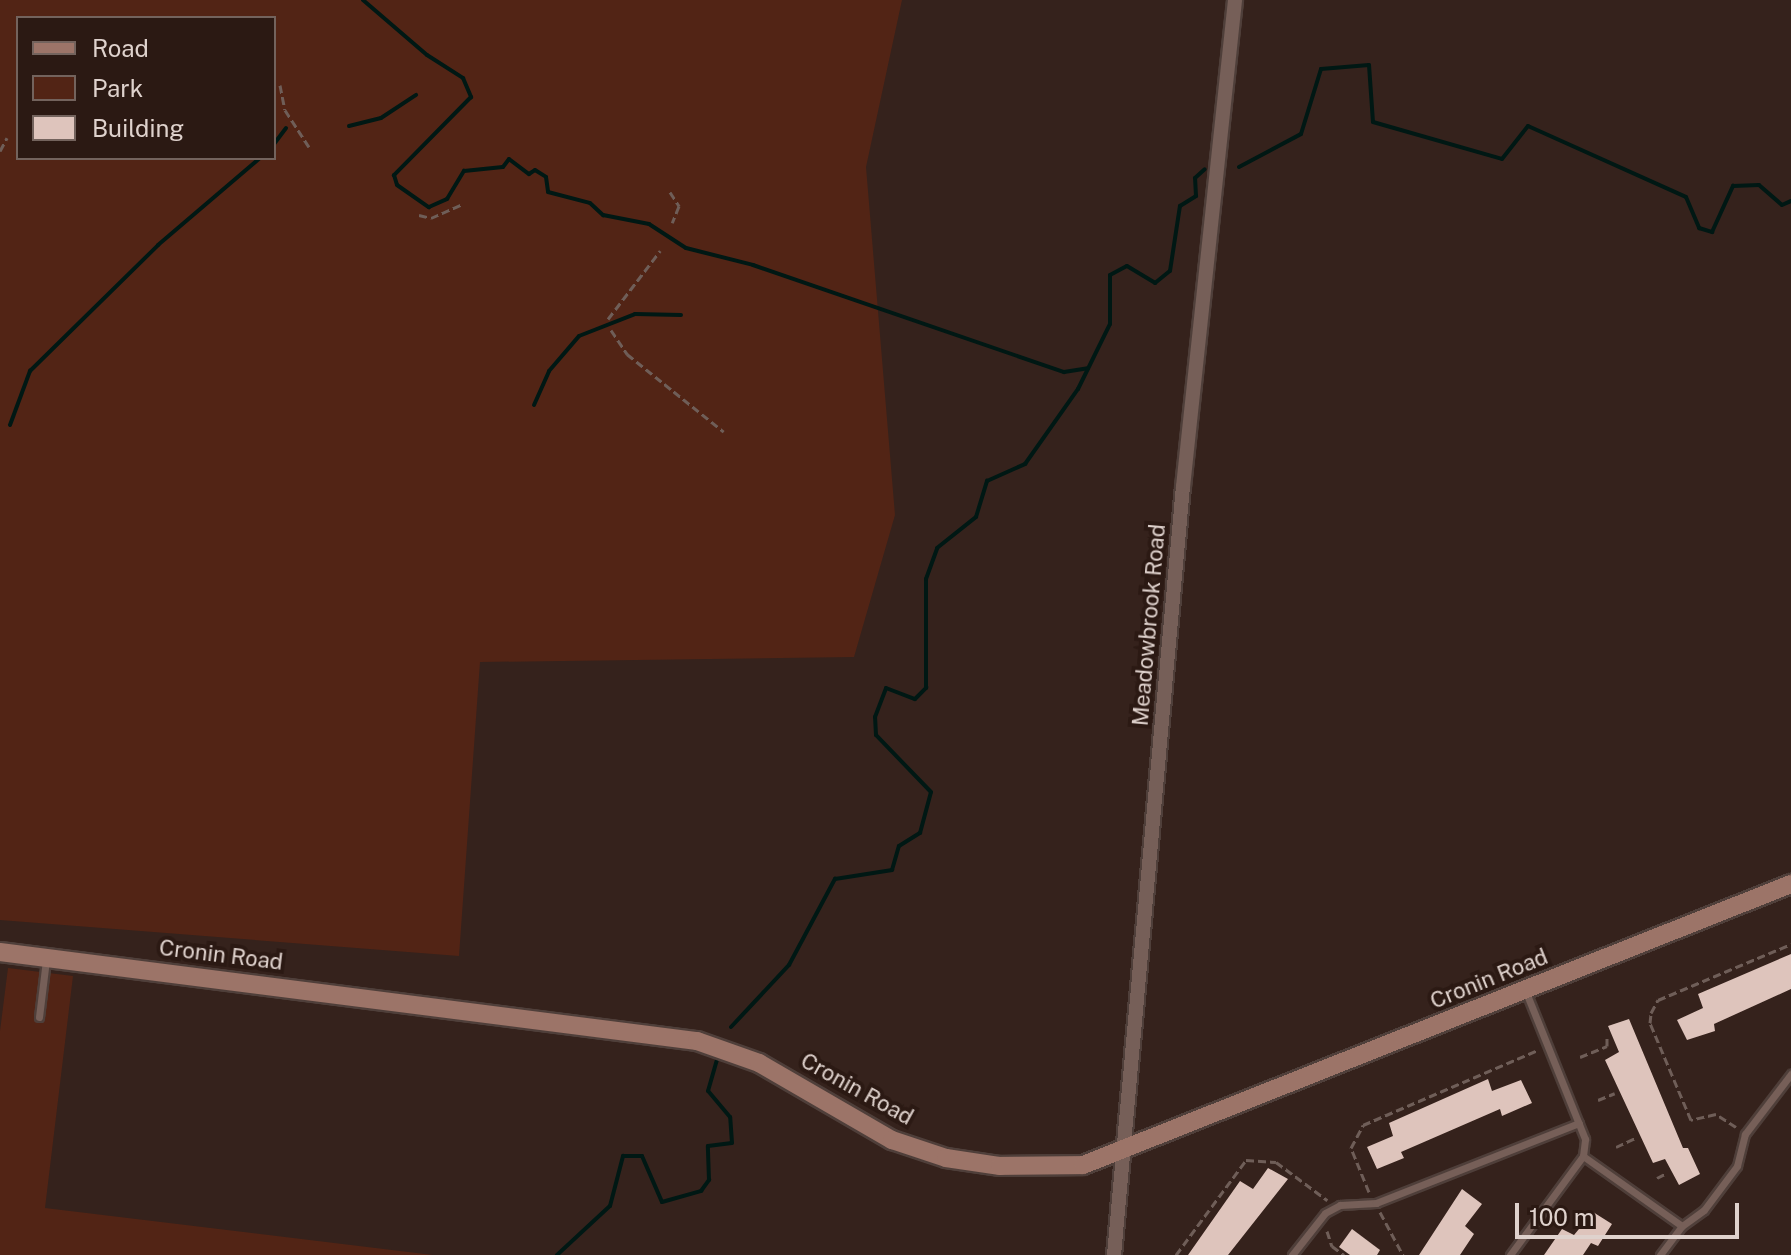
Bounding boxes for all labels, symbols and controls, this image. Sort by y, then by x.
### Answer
legend [16,16,276,160]
text: Road [92,34,149,62]
text: Park [92,74,143,102]
text: Building [92,114,184,142]
street label: Meadowbrook Road [1127,523,1171,727]
street label: Cronin Road [158,934,284,976]
street label: Cronin Road [1426,943,1552,1015]
street label: Cronin Road [796,1047,918,1131]
scale bar [1519,1187,1743,1237]
text: 100 m [1529,1203,1595,1231]

